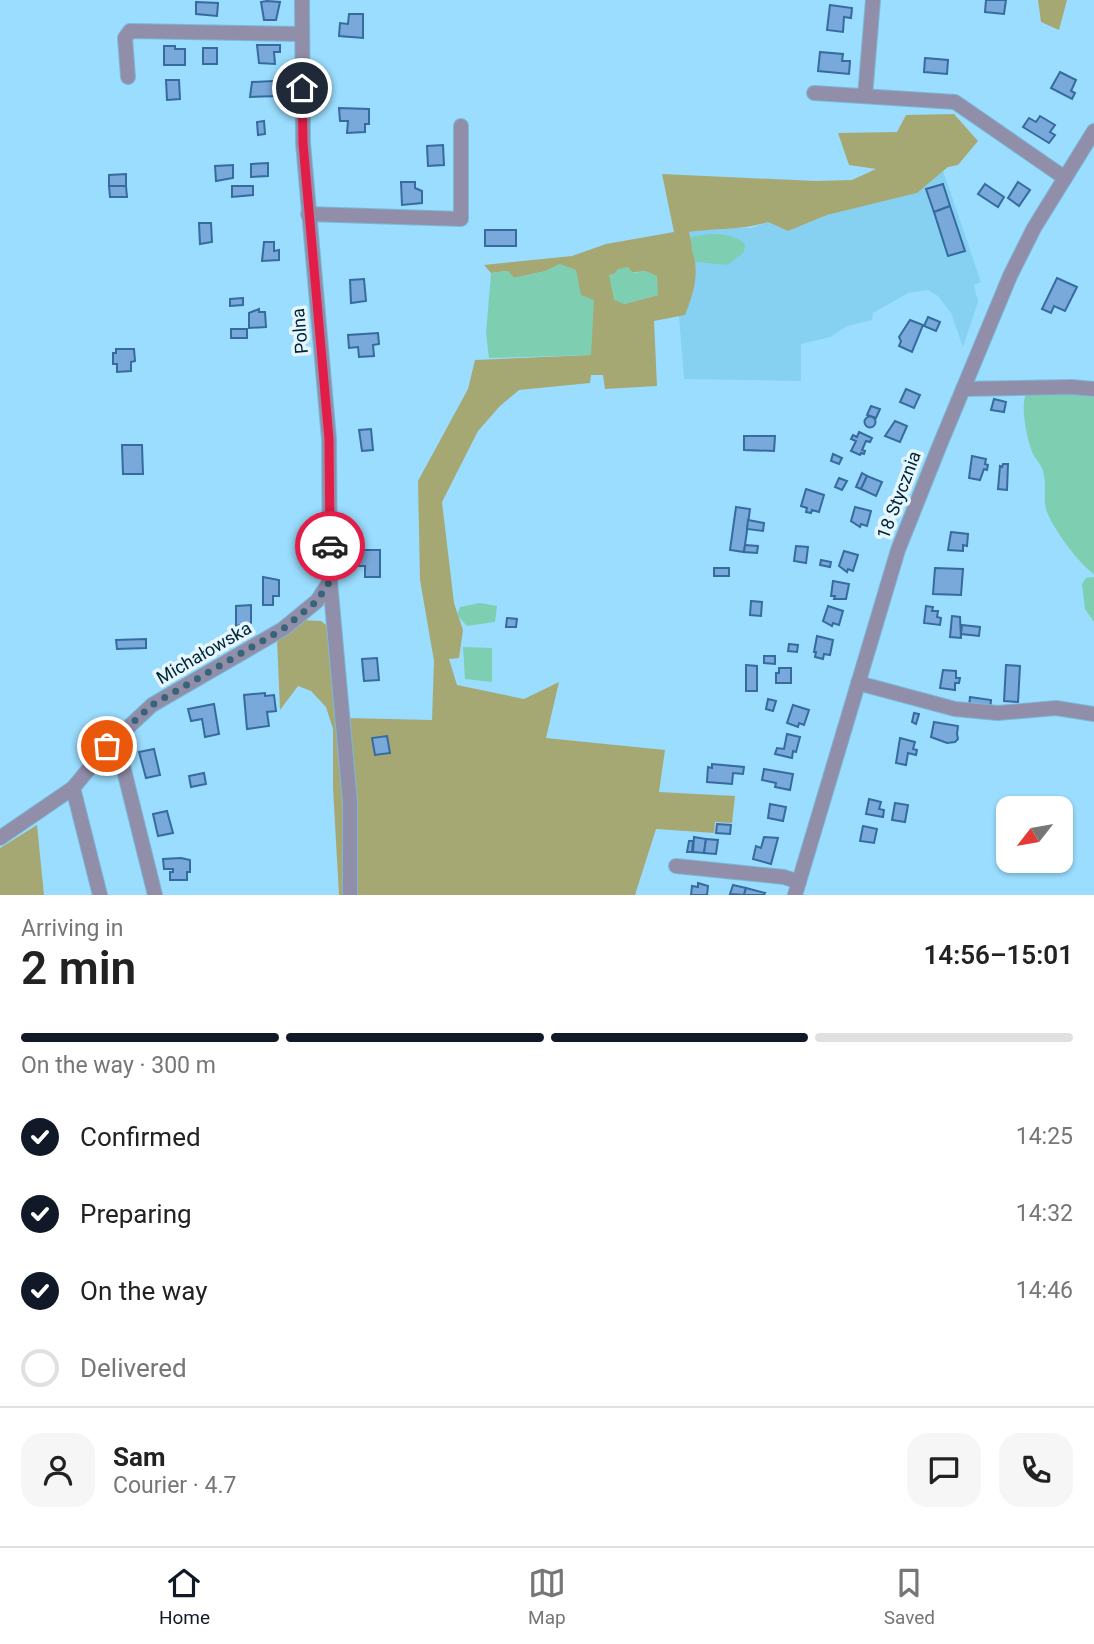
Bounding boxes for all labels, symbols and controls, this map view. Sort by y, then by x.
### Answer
pin [272,58,332,118]
icon: home [283,69,321,107]
street label: Polna [287,307,312,355]
street label: 18 Stycznia [872,448,925,542]
courier [295,511,365,581]
icon: car [311,527,349,565]
street label: Michałowska [153,617,255,688]
pin [77,716,137,776]
icon: bag [88,727,126,765]
north arrow [996,796,1073,873]
map controls [996,796,1073,873]
text: Arriving in [21,915,124,942]
text: 14:56–15:01 [923,940,1073,970]
text: 2 min [21,941,136,995]
text: On the way · 300 m [21,1052,216,1079]
icon: check [21,1118,59,1156]
text: Confirmed [80,1122,201,1152]
text: 14:25 [1016,1123,1073,1150]
icon: check [21,1195,59,1233]
text: Preparing [80,1199,192,1229]
text: 14:32 [1016,1200,1073,1227]
icon: check [21,1272,59,1310]
text: On the way [80,1276,208,1306]
text: 14:46 [1016,1277,1073,1304]
text: Delivered [80,1353,187,1383]
button: person [21,1433,95,1507]
button: chat [907,1433,981,1507]
button: phone [999,1433,1073,1507]
text: Sam [113,1442,165,1472]
text: Courier · 4.7 [113,1472,236,1499]
tab: Home [159,1564,210,1629]
tab: Map [528,1564,566,1629]
tab: Saved [884,1564,935,1629]

